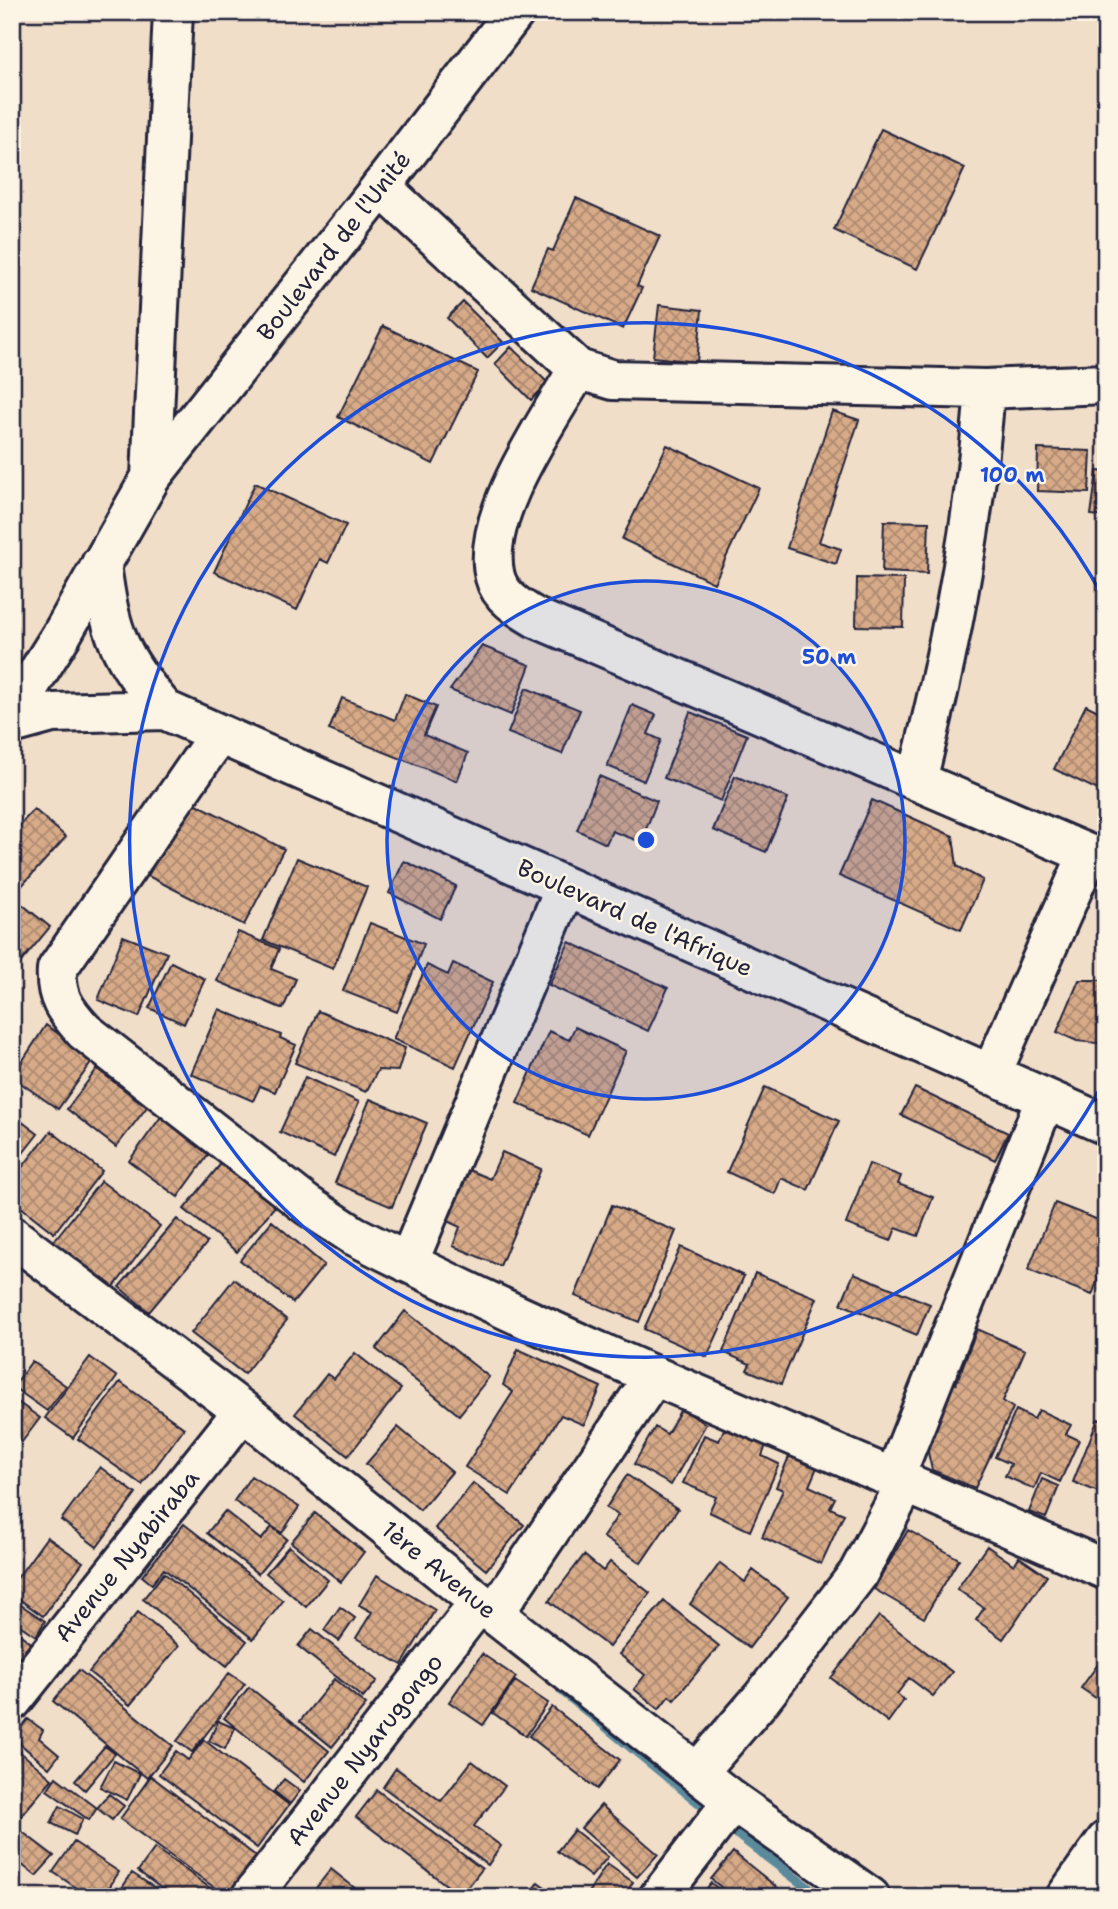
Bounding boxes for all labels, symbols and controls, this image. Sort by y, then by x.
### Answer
street label: Boulevard de l'Unité [250,145,418,347]
text: 100 m [980,461,1044,489]
text: 50 m [802,643,856,671]
centre of rings [634,828,658,852]
street label: Boulevard de l'Afrique [512,852,758,984]
street label: Avenue Nyabiraba [47,1463,207,1649]
street label: 1ère Avenue [375,1514,503,1626]
street label: Avenue Nyarugongo [280,1647,450,1853]

